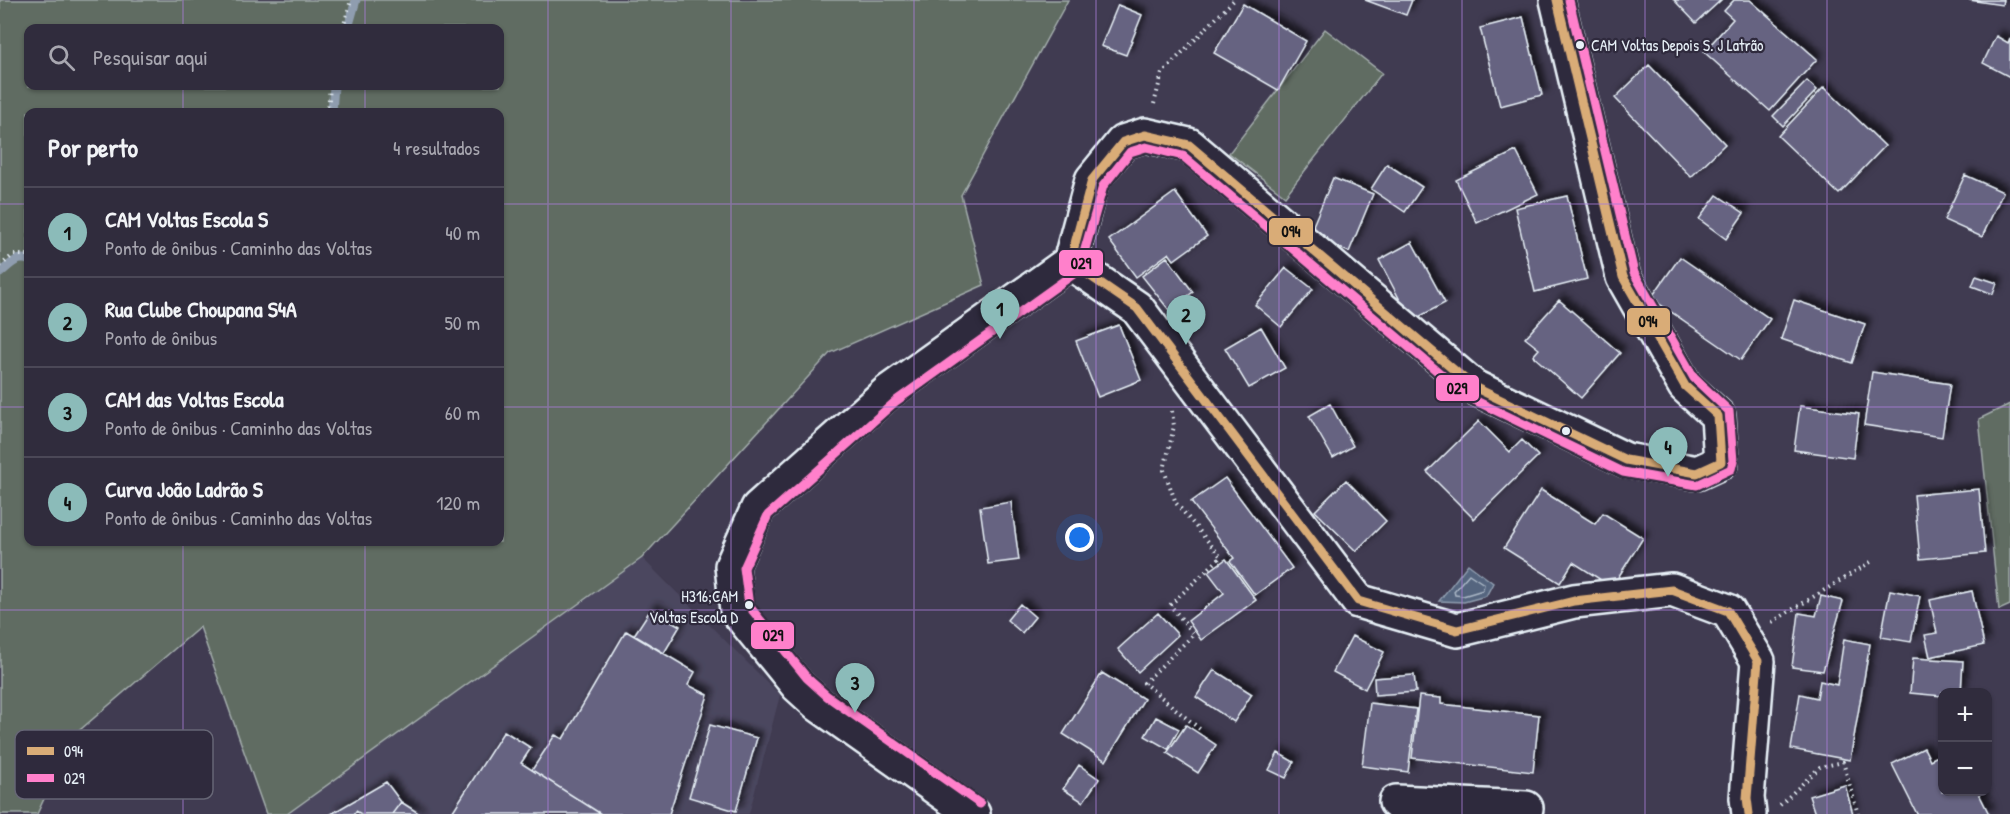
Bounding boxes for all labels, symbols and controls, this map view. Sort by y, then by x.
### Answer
search box [24,24,504,90]
place label: CAM Voltas Depois S. J Latrão [1591,34,1764,56]
marker: CAM Voltas Depois S. J Latrão [1574,39,1586,51]
icon: search [45,41,78,74]
text: Pesquisar aqui [93,42,208,72]
text: Por perto [48,130,138,165]
text: 4 resultados [393,134,480,161]
text: CAM Voltas Escola S [105,204,268,234]
line badge: 094 [1268,217,1314,246]
text: 1 [64,219,71,246]
text: 40 m [445,219,480,246]
text: 094 [1281,220,1301,242]
text: Ponto de ônibus · Caminho das Voltas [105,234,372,261]
line badge: 029 [1058,249,1104,277]
text: 029 [1071,252,1091,274]
pin: 1 [980,290,1020,339]
text: Rua Clube Choupana S4A [105,294,297,324]
pin: 2 [1166,296,1206,345]
line badge: 094 [1626,307,1671,336]
text: 2 [63,309,72,336]
text: 50 m [444,309,480,336]
text: 094 [1638,310,1658,332]
text: Ponto de ônibus [105,324,217,351]
line badge: 029 [1435,374,1480,402]
text: 029 [1447,377,1467,399]
text: CAM das Voltas Escola [105,384,284,414]
text: 3 [63,399,72,426]
text: 60 m [445,399,480,426]
text: Ponto de ônibus · Caminho das Voltas [105,414,372,441]
unlabelled marker [1560,425,1572,437]
pin: 4 [1648,428,1688,477]
text: Curva João Ladrão S [105,474,263,504]
text: 4 [64,489,71,516]
text: 120 m [436,489,480,516]
text: Ponto de ônibus · Caminho das Voltas [105,504,372,531]
your location [1065,523,1094,552]
place label: H316;CAM Voltas Escola D [649,585,738,628]
marker: H316;CAM Voltas Escola D [743,599,755,611]
line badge: 029 [750,621,795,650]
text: 029 [763,624,783,646]
pin: 3 [836,664,874,713]
map controls [1938,688,1992,796]
button: + [1938,688,1992,742]
legend [15,730,213,799]
text: 094 [64,740,83,762]
button: − [1938,742,1992,796]
text: 029 [64,767,85,789]

